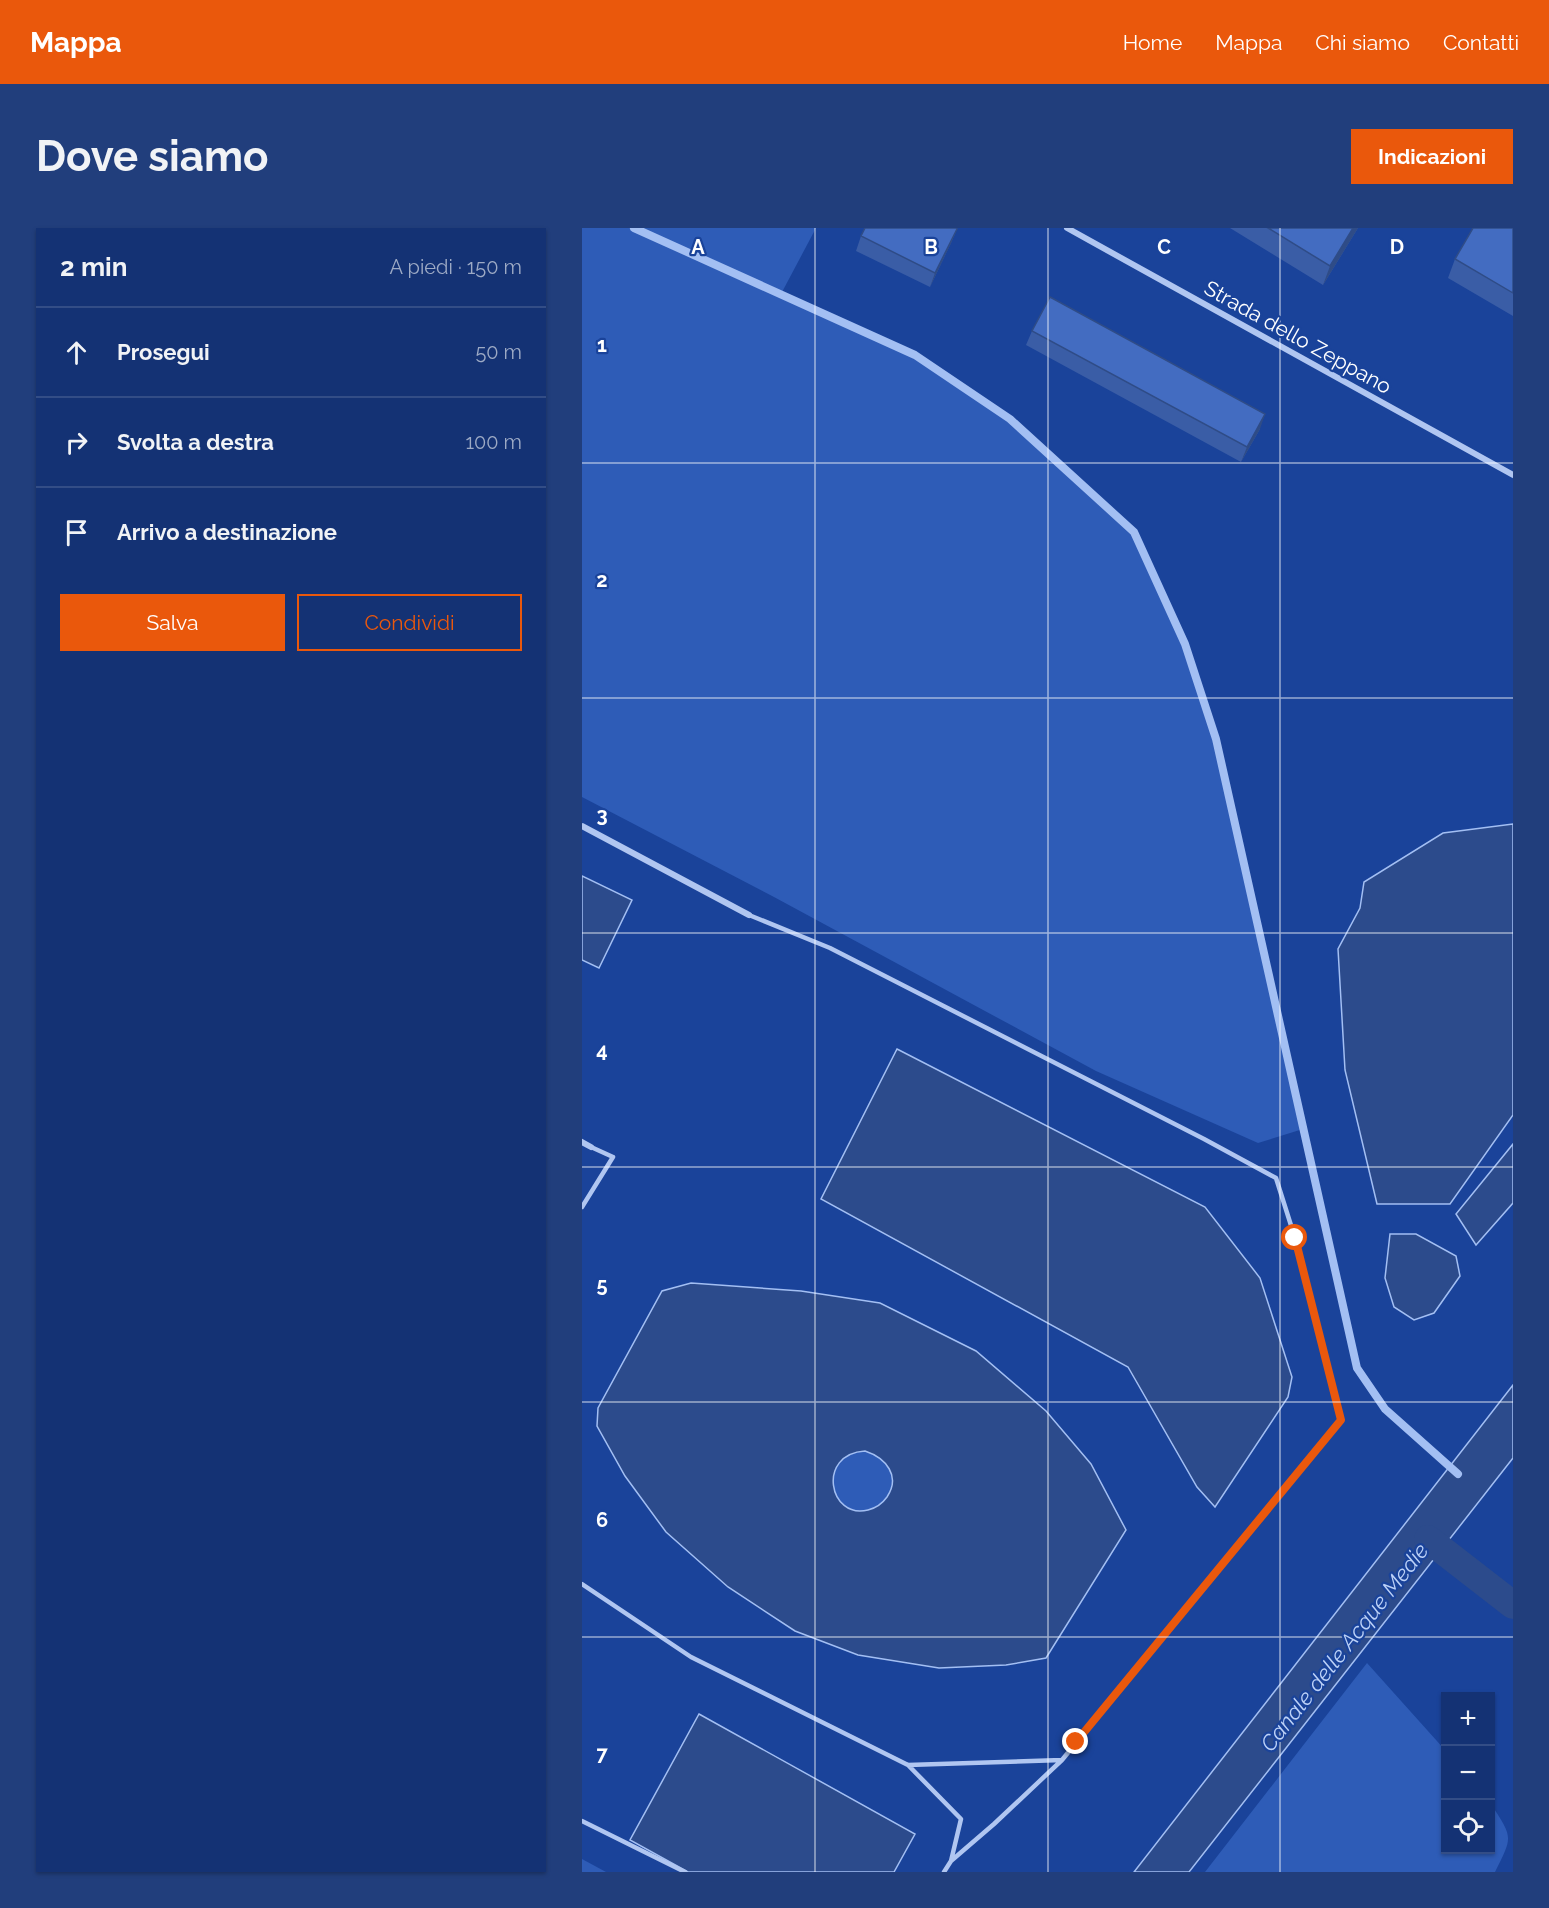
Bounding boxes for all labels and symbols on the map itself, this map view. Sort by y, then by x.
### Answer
text: A [691,235,705,259]
text: B [924,235,938,259]
text: C [1157,235,1171,259]
text: D [1390,235,1404,259]
street label: Strada dello Zeppano [1200,275,1396,399]
text: 1 [597,333,607,357]
text: 2 [596,568,608,592]
text: 3 [596,803,608,827]
text: 4 [596,1038,608,1062]
route start [1281,1224,1307,1250]
text: 5 [596,1273,608,1297]
text: 6 [596,1508,608,1532]
water label: Canale delle Acque Medie [1255,1538,1434,1756]
route end [1062,1728,1088,1754]
text: 7 [596,1742,608,1766]

